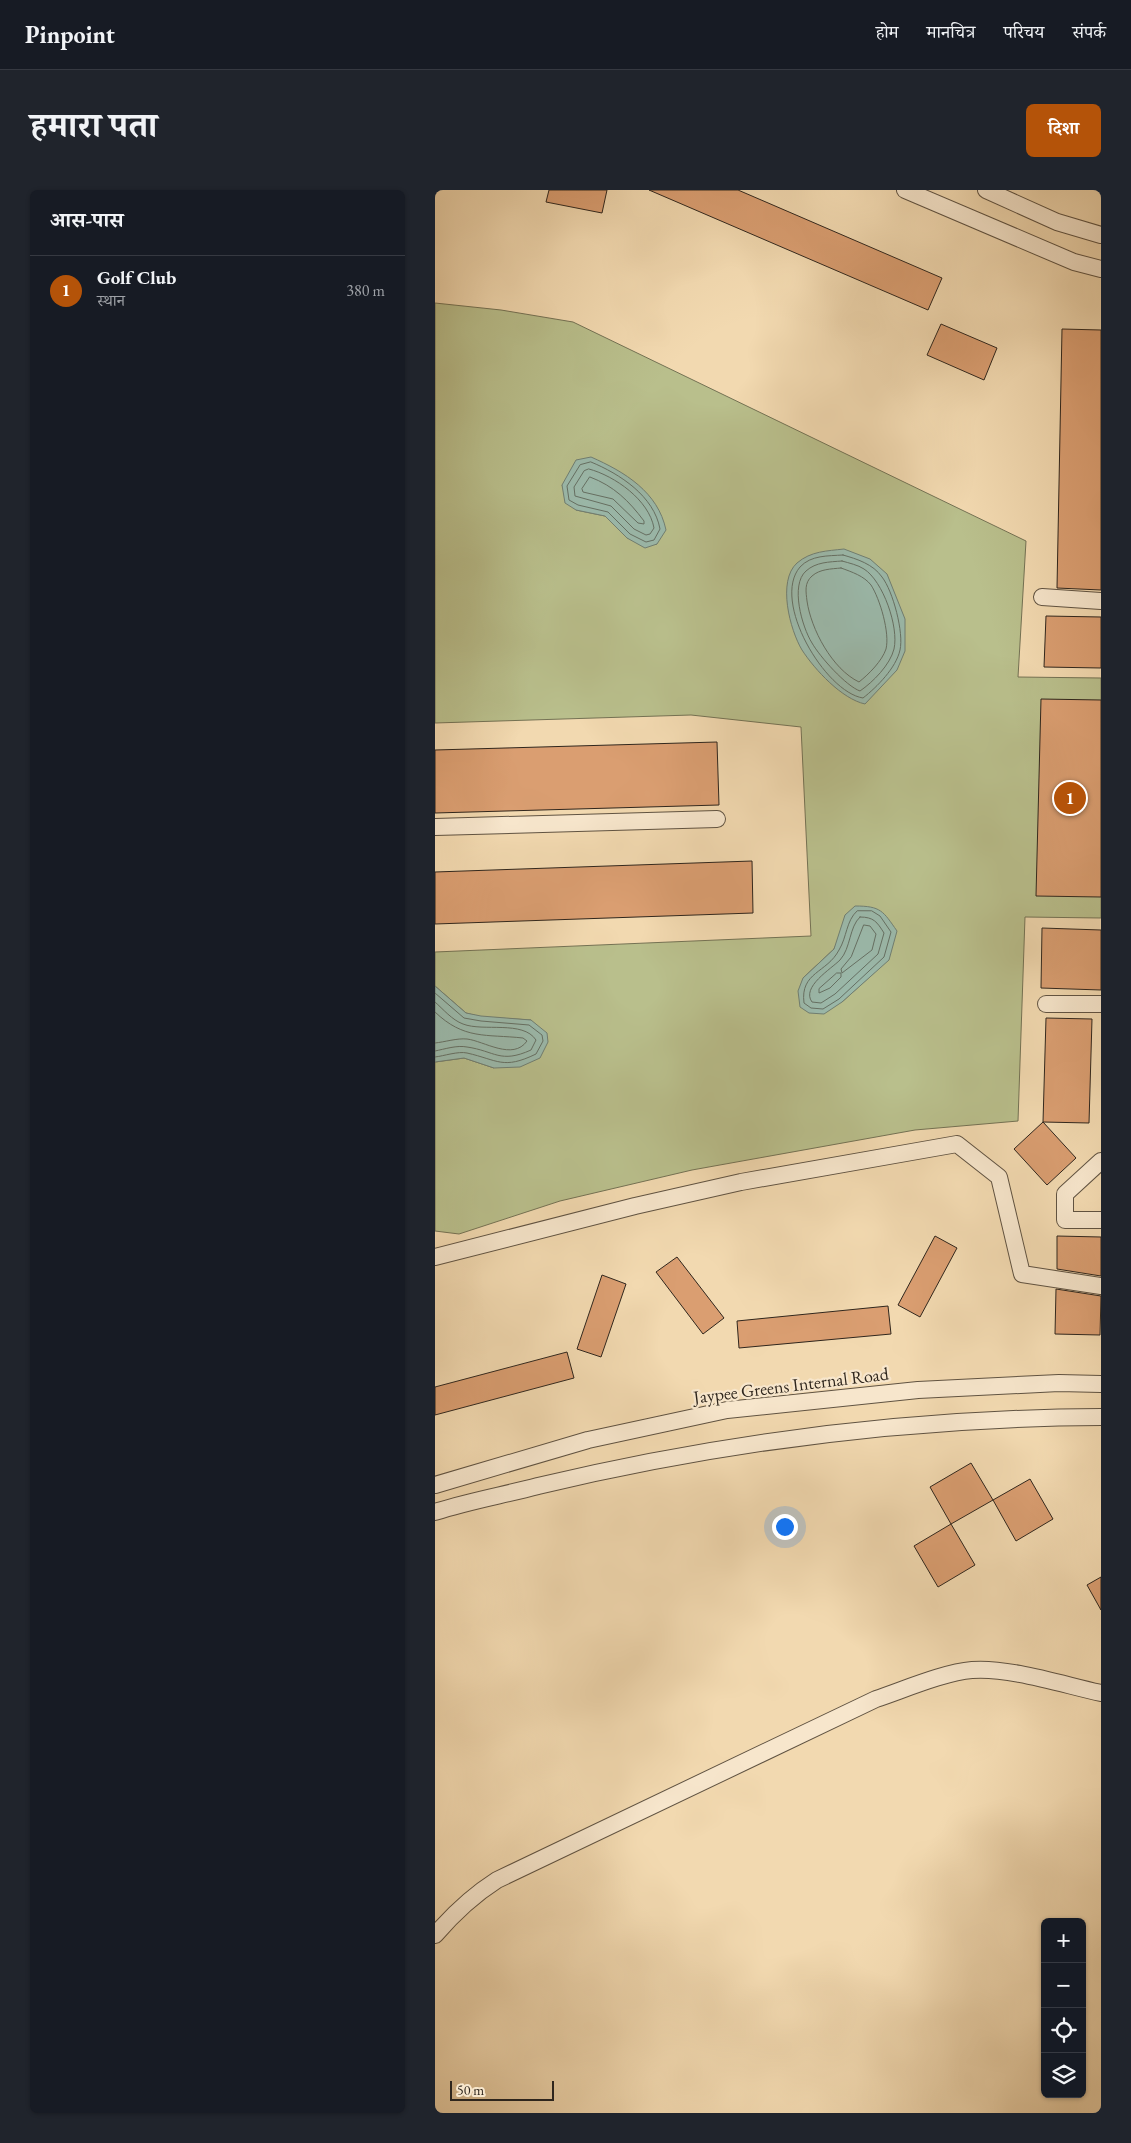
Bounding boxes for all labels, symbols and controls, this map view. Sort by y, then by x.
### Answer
text: Pinpoint [25,19,115,50]
text: होम [876,20,899,43]
text: मानचित्र [927,20,975,43]
text: परिचय [1003,20,1044,43]
text: संपर्क [1072,20,1106,43]
text: हमारा पता [30,102,157,147]
button: दिशा [1026,104,1101,157]
text: आस-पास [50,206,123,233]
text: Golf Club [97,265,176,290]
text: 1 [62,280,70,301]
text: 380 m [346,280,385,301]
text: स्थान [97,290,125,311]
pin: 1 [1054,779,1086,817]
street label: Jaypee Greens Internal Road [690,1362,891,1409]
your location [772,1514,798,1540]
map controls [1041,1918,1086,2098]
button: + [1041,1918,1086,1963]
button: − [1041,1963,1086,2008]
button: locate [1041,2008,1086,2053]
button: layers [1041,2053,1086,2098]
scale bar [450,2078,554,2101]
text: 50 m [457,2081,484,2099]

